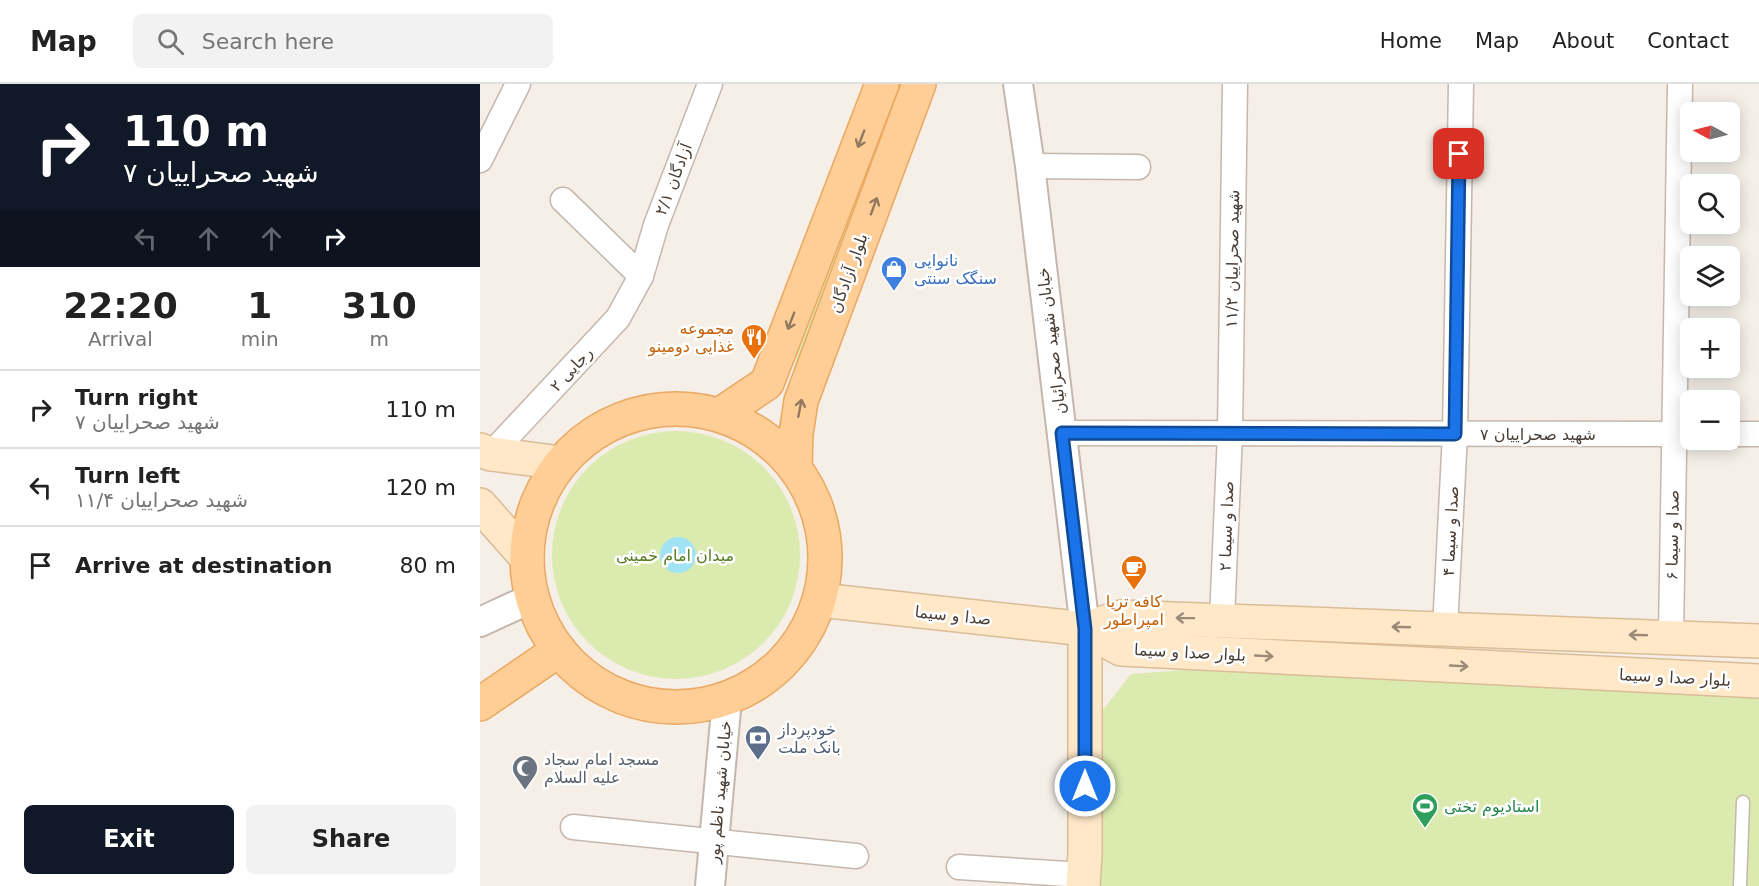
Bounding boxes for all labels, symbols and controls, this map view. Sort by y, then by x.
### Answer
search box [133,14,553,68]
text: Map [30,25,97,58]
icon: search [154,25,187,58]
text: Search here [202,29,334,54]
text: Home [1380,29,1442,53]
text: Map [1475,29,1519,53]
text: About [1552,29,1614,53]
text: Contact [1647,29,1729,53]
north arrow [1680,102,1740,162]
map controls [1680,102,1740,450]
text: 110 m [123,107,269,156]
icon: right [24,108,102,186]
pin [1433,128,1484,179]
one-way arrow [855,129,866,147]
icon: arrive [1442,137,1475,170]
street label: آزادگان ۲/۱ [651,139,697,218]
text: شهید صحراییان ۷ [123,157,319,188]
button: search [1680,174,1740,234]
street label: شهید صحراییان ۱۱/۲ [1222,190,1244,328]
one-way arrow [869,197,880,215]
icon: left [129,222,162,255]
icon: ahead [192,222,225,255]
icon: ahead [255,222,288,255]
icon: right [318,222,351,255]
street label: بلوار آزادگان [825,231,873,316]
button: layers [1680,246,1740,306]
place label: نانوایی سنگک سنتی [914,251,997,288]
shop icon: نانوایی سنگک سنتی [879,254,909,292]
street label: خیابان شهید صحرائیان [1033,266,1071,416]
text: 22:20 [63,285,178,326]
text: 1 [247,285,272,326]
text: 310 [342,285,417,326]
one-way arrow [785,311,796,329]
button: + [1680,318,1740,378]
place label: مجموعه غذایى دومینو [648,319,734,357]
restaurant icon: مجموعه غذایى دومینو [739,322,769,360]
text: Arrival [88,327,153,351]
text: min [241,327,279,351]
text: m [370,327,389,351]
street label: رجایی ۲ [546,343,597,396]
text: Turn right [75,385,198,410]
button: − [1680,390,1740,450]
icon: right [24,393,57,426]
text: 110 m [386,397,456,422]
one-way arrow [795,399,806,419]
text: شهید صحراییان ۷ [75,410,220,434]
street label: شهید صحراییان ۷ [1480,425,1596,445]
text: Turn left [75,463,180,488]
icon: left [24,471,57,504]
text: 120 m [386,475,456,500]
street label: صدا و سیما ۲ [1215,481,1239,572]
street label: صدا و سیما ۴ [1439,485,1463,577]
text: شهید صحراییان ۱۱/۴ [75,488,248,512]
street label: صدا و سیما ۶ [1662,490,1684,580]
park label: میدان امام خمینی [616,546,734,565]
icon: arrive [24,549,57,582]
text: Arrive at destination [75,553,332,578]
text: 80 m [400,553,456,578]
cafe icon: کافه تریا امپراطور [1119,553,1149,591]
place label: کافه تریا امپراطور [1103,592,1164,630]
street label: صدا و سیما [914,602,992,630]
one-way arrow [1175,613,1195,624]
one-way arrow [1391,622,1411,633]
one-way arrow [1628,630,1648,641]
street label: بلوار صدا و سیما [1134,640,1246,666]
one-way arrow [1254,650,1274,661]
one-way arrow [1449,660,1469,671]
street label: بلوار صدا و سیما [1619,665,1731,691]
street label: خیابان شهید ناظم پور [704,720,736,865]
place label: خودپرداز بانک ملت [777,720,841,757]
bank icon: خودپرداز بانک ملت [743,723,773,761]
place label: مسجد امام سجاد علیه السلام [544,750,659,787]
mosque icon: مسجد امام سجاد علیه السلام [510,753,540,791]
position arrow [1053,754,1117,818]
sports icon: استادیوم تختی [1410,791,1440,829]
place label: استادیوم تختی [1444,797,1539,817]
button: Exit [24,805,234,874]
button: Share [246,805,456,874]

